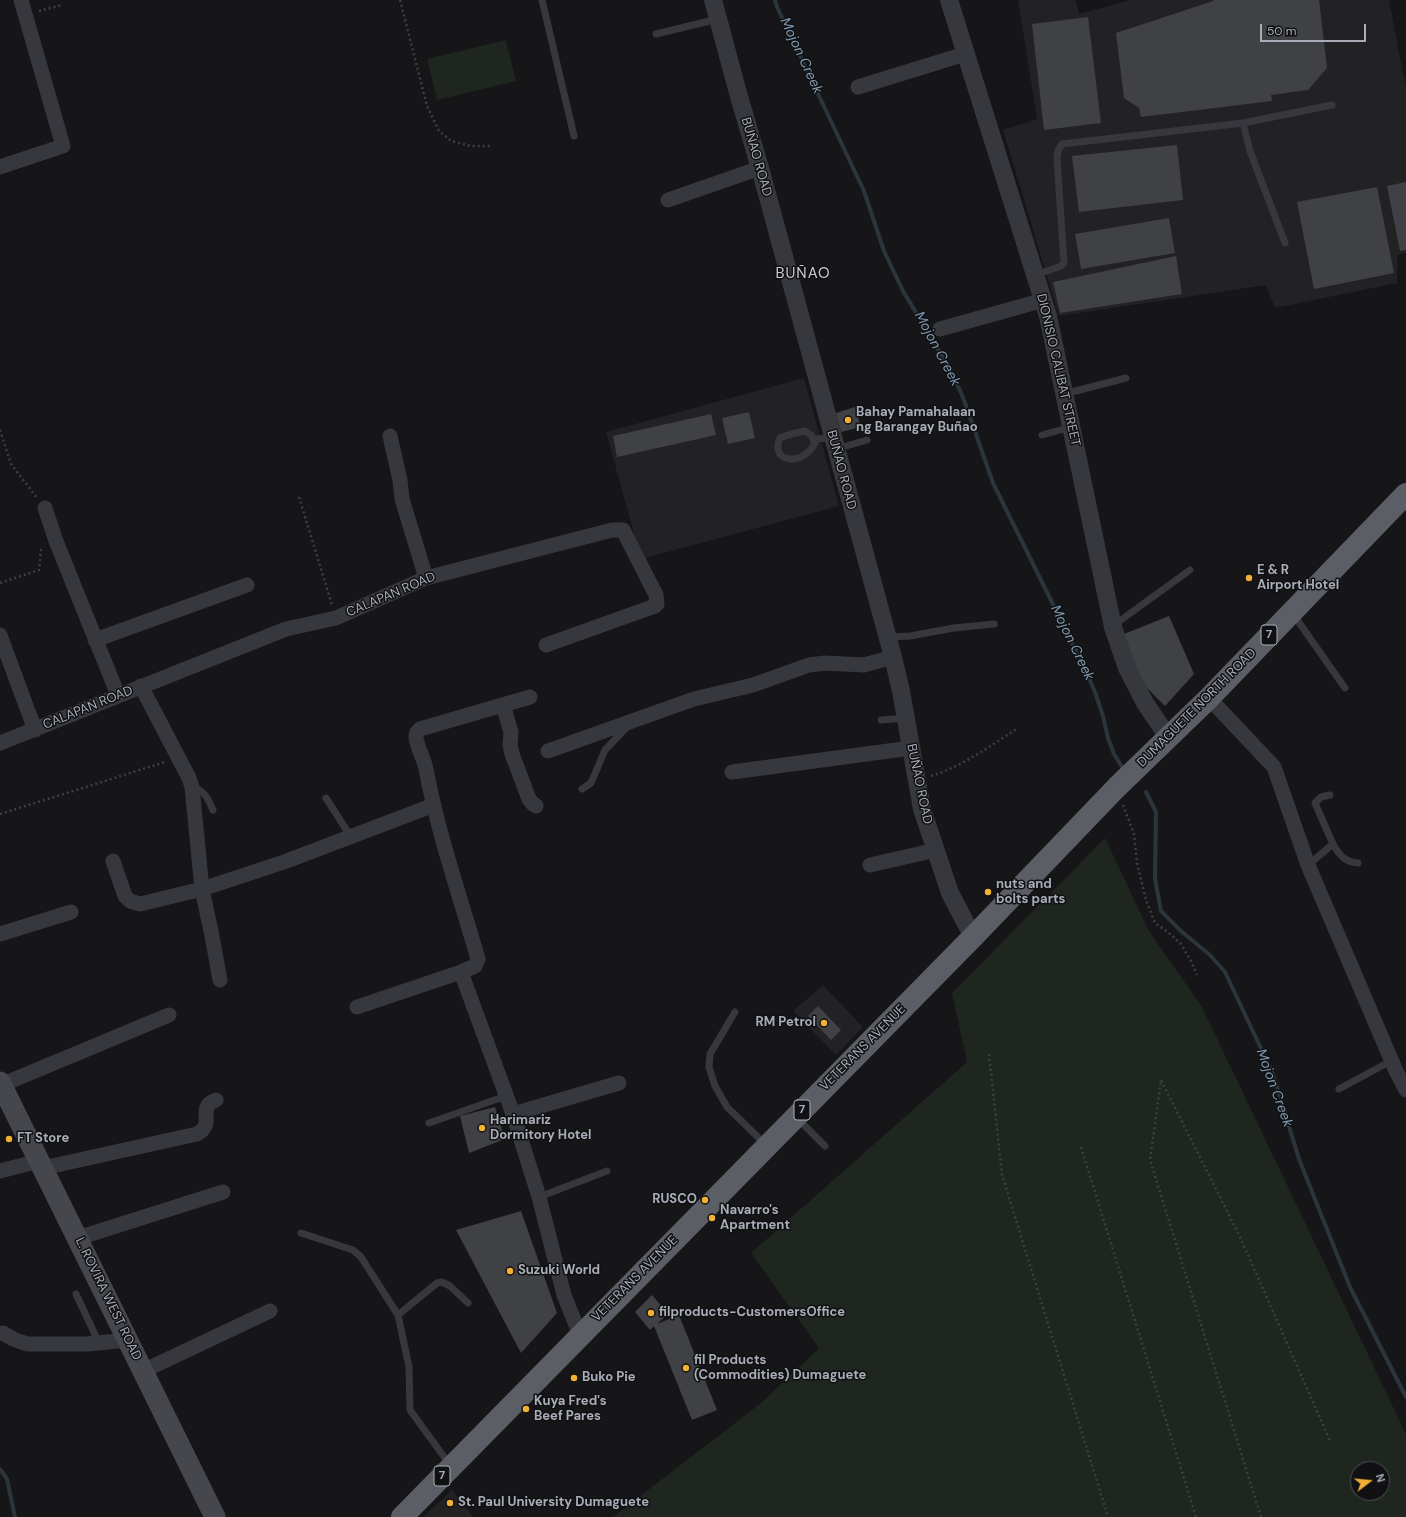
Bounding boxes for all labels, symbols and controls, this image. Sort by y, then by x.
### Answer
water label: Mojon Creek [776,15,826,97]
scale bar [1262,16,1368,42]
text: 50 m [1267,23,1296,39]
street label: BUÑAO ROAD [737,116,775,198]
district label: BUÑAO [775,265,831,283]
street label: DIONISIO CALIBAT STREET [1033,292,1083,448]
water label: Mojon Creek [910,309,964,389]
place label: Bahay Pamahalaan ng Barangay Buñao [856,405,978,436]
marker: Bahay Pamahalaan ng Barangay Buñao [843,415,853,425]
street label: BUÑAO ROAD [823,429,859,511]
place label: E & R Airport Hotel [1257,563,1339,594]
street label: CALAPAN ROAD [344,569,438,621]
marker: E & R Airport Hotel [1244,573,1254,583]
water label: Mojon Creek [1046,602,1098,684]
road number: 7 [1261,625,1277,645]
street label: DUMAGUETE NORTH ROAD [1134,645,1260,771]
street label: CALAPAN ROAD [41,683,135,733]
street label: BUÑAO ROAD [903,742,935,826]
place label: nuts and bolts parts [996,877,1066,908]
marker: nuts and bolts parts [983,887,993,897]
street label: VETERANS AVENUE [817,1002,909,1094]
place label: RM Petrol [756,1015,816,1031]
marker: RM Petrol [819,1018,829,1028]
water label: Mojon Creek [1252,1047,1296,1129]
road number: 7 [794,1100,810,1120]
place label: Harimariz Dormitory Hotel [490,1113,592,1144]
marker: Harimariz Dormitory Hotel [477,1123,487,1133]
place label: FT Store [17,1131,69,1147]
marker: FT Store [4,1134,14,1144]
place label: RUSCO [652,1192,697,1208]
marker: RUSCO [700,1195,710,1205]
place label: Navarro's Apartment [720,1203,790,1234]
marker: Navarro's Apartment [707,1213,717,1223]
street label: VETERANS AVENUE [589,1233,681,1325]
street label: L. ROVIRA WEST ROAD [71,1235,145,1363]
place label: Suzuki World [518,1263,600,1279]
marker: Suzuki World [505,1266,515,1276]
place label: filproducts-CustomersOffice [659,1305,845,1321]
marker: filproducts-CustomersOffice [646,1308,656,1318]
place label: fil Products (Commodities) Dumaguete [694,1353,866,1384]
marker: fil Products (Commodities) Dumaguete [681,1363,691,1373]
place label: Buko Pie [582,1370,636,1386]
marker: Buko Pie [569,1373,579,1383]
place label: Kuya Fred's Beef Pares [534,1394,607,1425]
marker: Kuya Fred's Beef Pares [521,1404,531,1414]
north arrow [1350,1461,1390,1501]
road number: 7 [434,1466,450,1486]
text: N [1373,1472,1388,1484]
place label: St. Paul University Dumaguete [458,1495,649,1511]
marker: St. Paul University Dumaguete [445,1498,455,1508]

